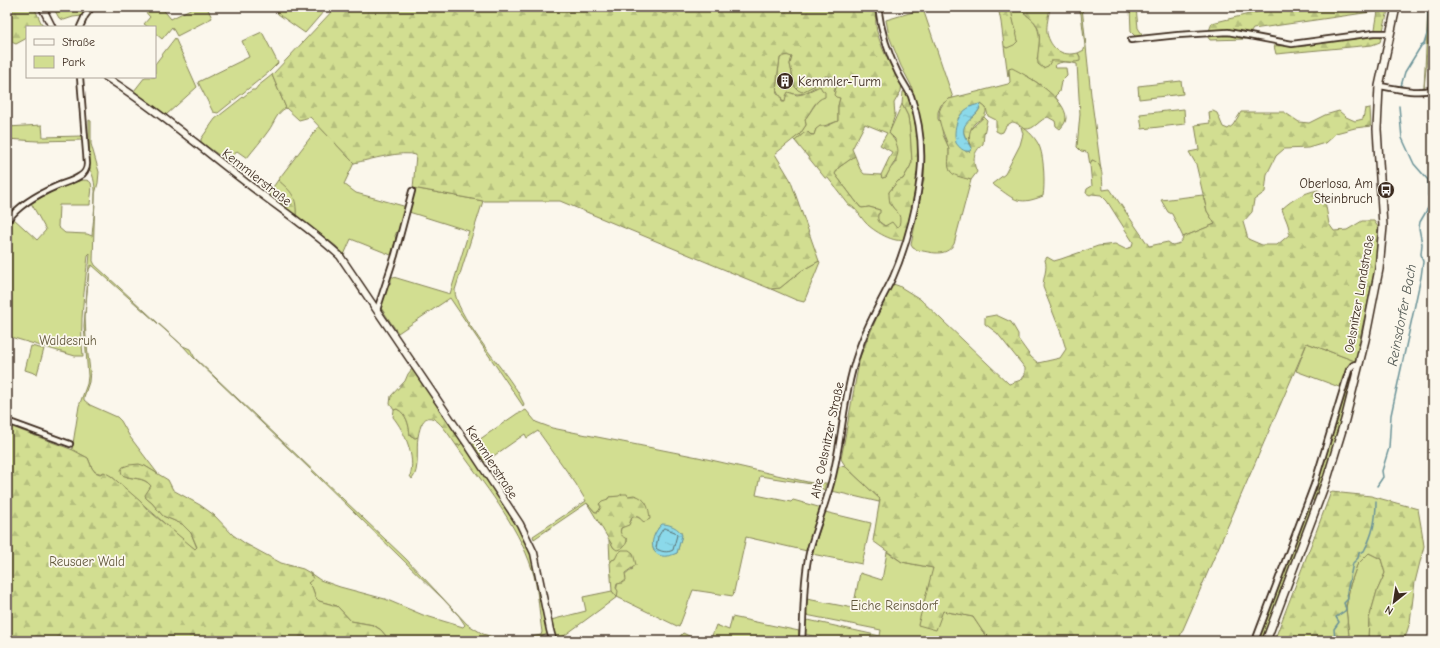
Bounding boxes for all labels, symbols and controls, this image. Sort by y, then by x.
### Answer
legend [26,26,156,78]
text: Straße [62,35,95,49]
text: Park [62,55,85,69]
building icon: Kemmler-Turm [775,71,795,91]
place label: Kemmler-Turm [798,74,881,89]
street label: Kemmlerstraße [219,145,295,209]
place label: Oberlosa, Am Steinbruch [1300,176,1373,206]
bus stop icon: Oberlosa, Am Steinbruch [1376,180,1396,200]
street label: Oelsnitzer Landstraße [1341,233,1377,354]
water label: Reinsdorfer Bach [1384,263,1420,367]
park label: Waldesruh [39,333,97,348]
street label: Alte Oelsnitzer Straße [807,380,847,500]
street label: Kemmlerstraße [463,423,521,502]
park label: Reusaer Wald [49,554,125,569]
north arrow [1374,582,1414,622]
park label: Eiche Reinsdorf [850,598,939,613]
text: N [1383,603,1396,618]

